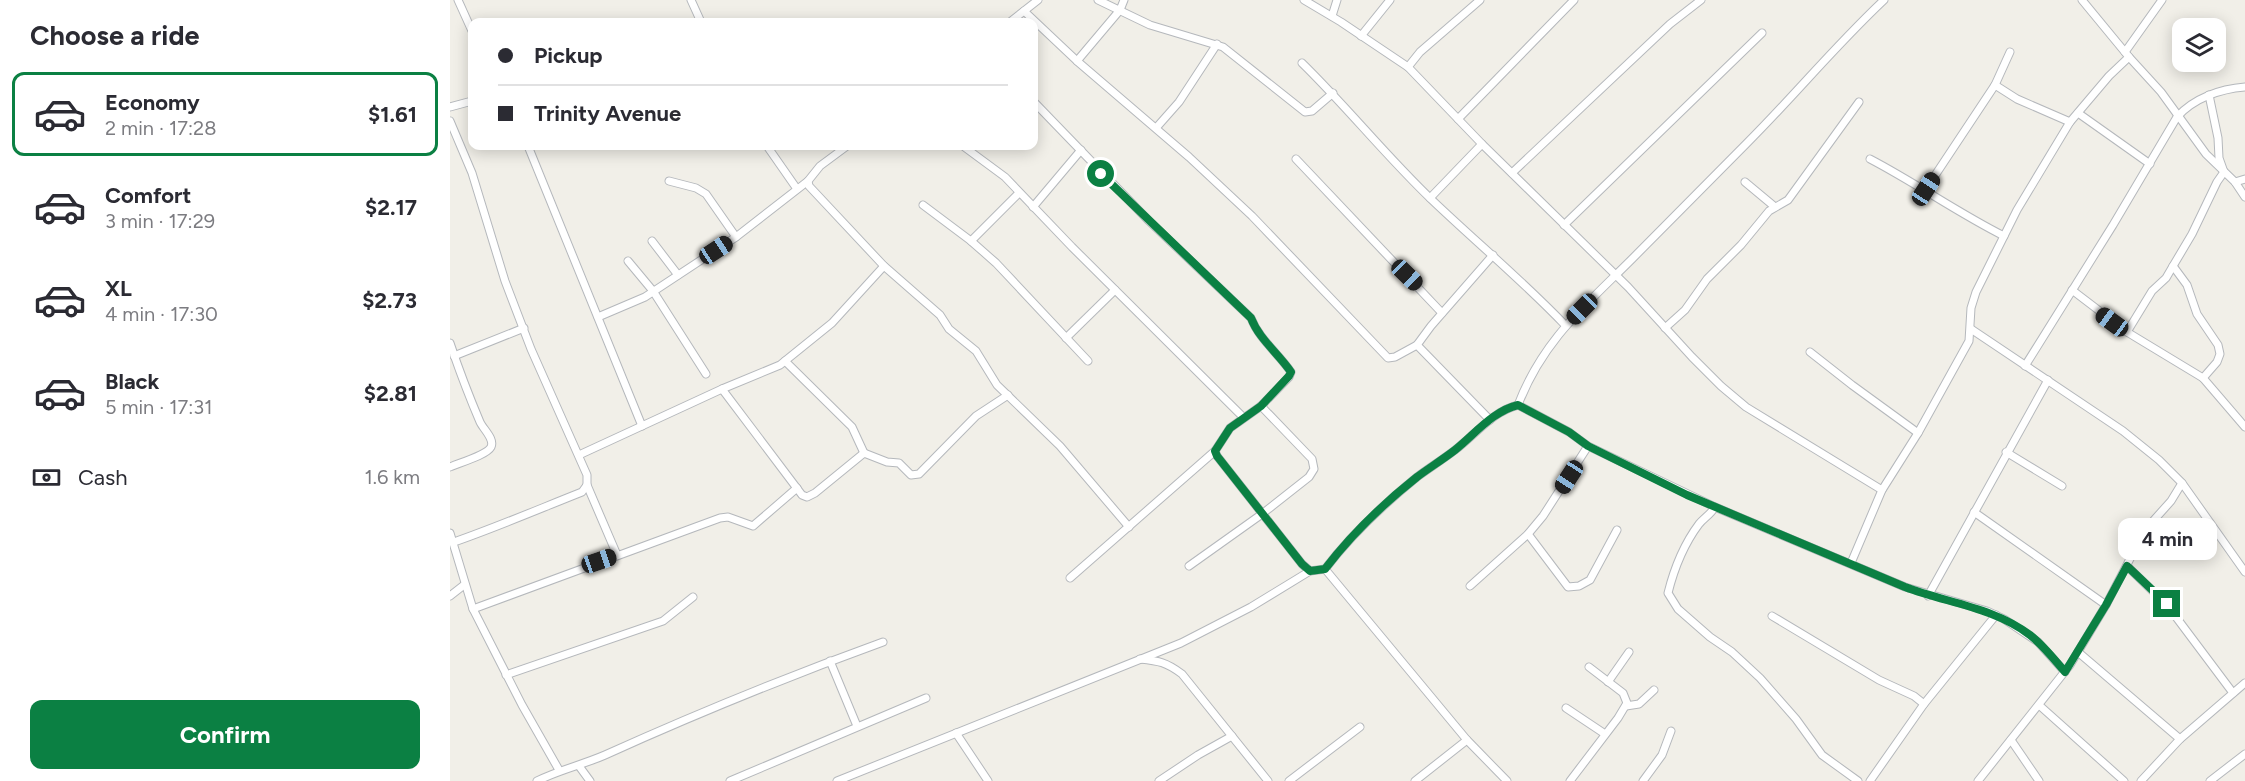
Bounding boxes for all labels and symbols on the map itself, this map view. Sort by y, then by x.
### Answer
route start [1087,160,1114,187]
car [1909,169,1943,209]
car [696,233,736,267]
car [1388,256,1426,294]
car [1563,290,1601,328]
car [2092,304,2132,340]
car [1552,457,1586,497]
callout: 4 min [2118,517,2216,559]
car [579,547,619,575]
route end [2153,590,2180,617]

